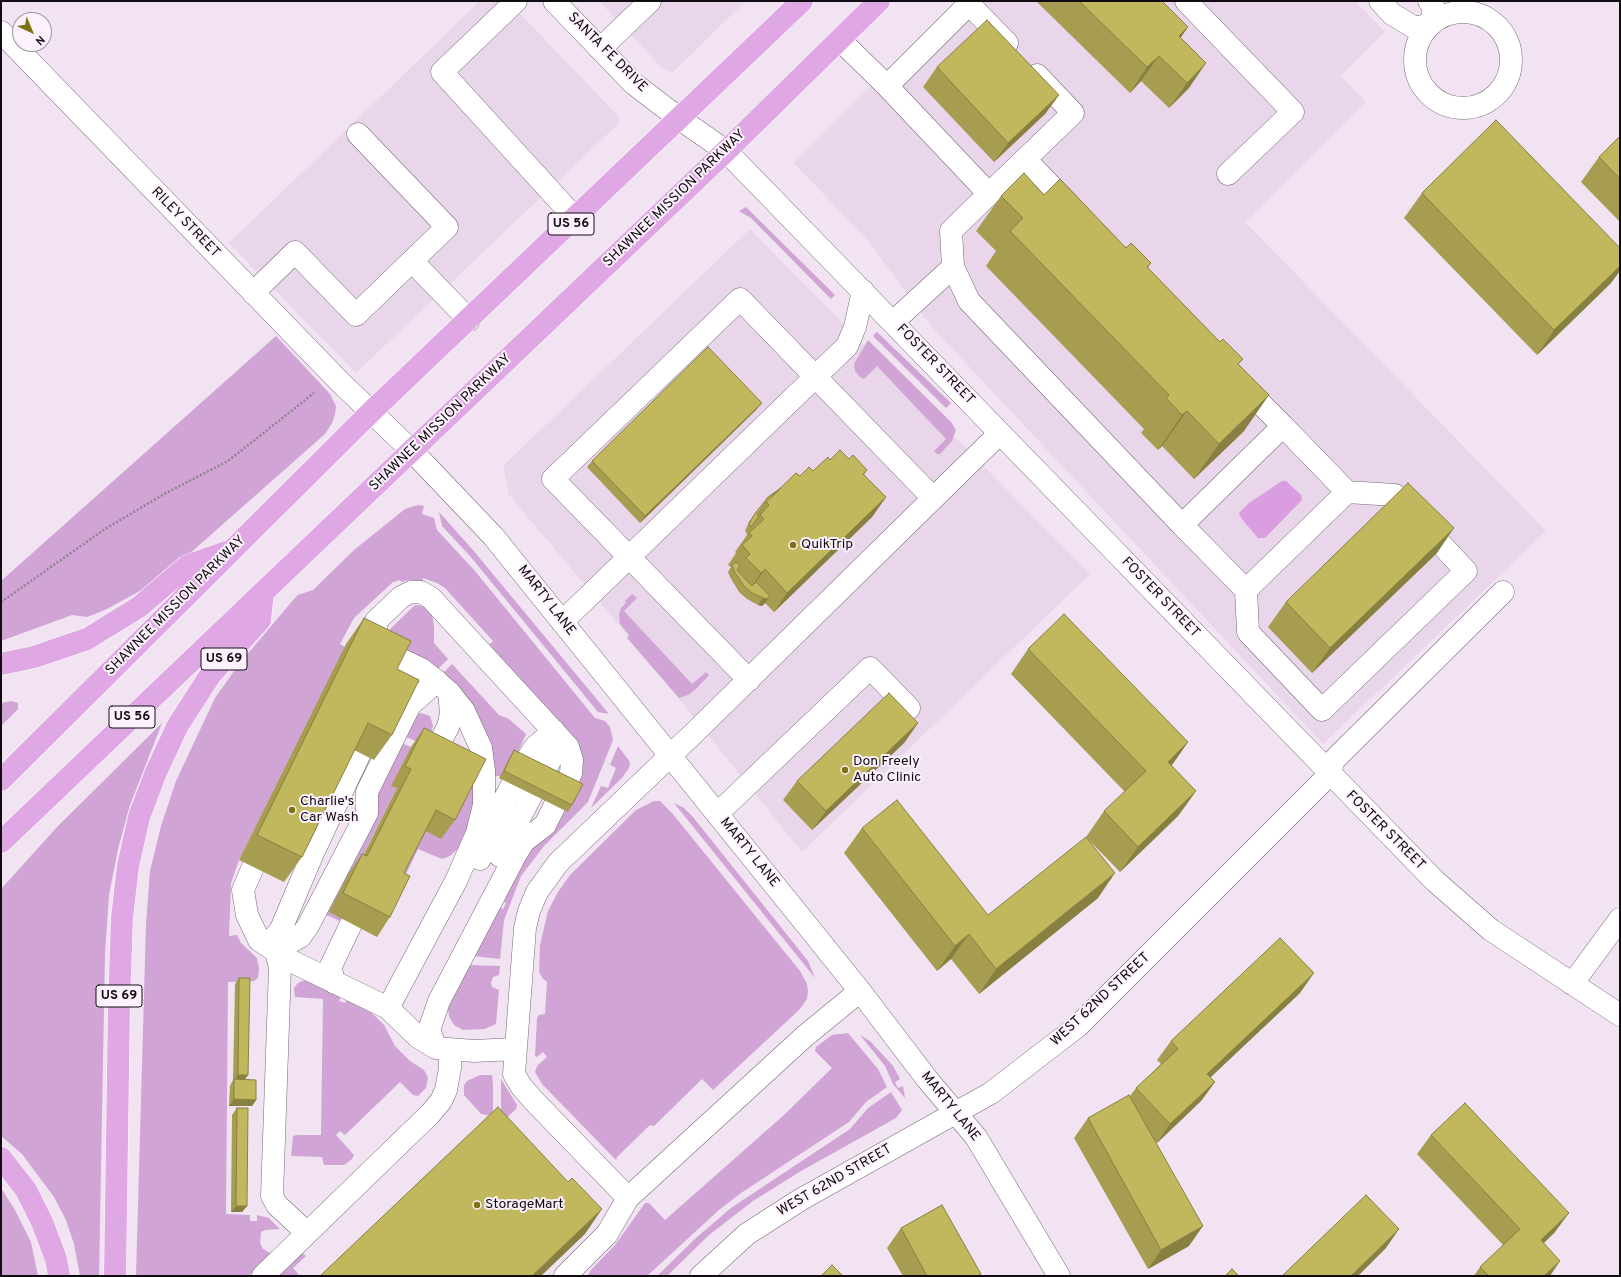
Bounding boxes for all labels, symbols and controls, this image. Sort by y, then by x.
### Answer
street label: SANTA FE DRIVE [564,10,650,96]
north arrow [12,12,52,52]
text: N [32,32,47,48]
street label: SHAWNEE MISSION PARKWAY [601,127,749,271]
street label: RILEY STREET [147,184,223,262]
road number: US 56 [548,213,594,235]
street label: FOSTER STREET [892,321,978,409]
street label: SHAWNEE MISSION PARKWAY [367,351,515,495]
street label: SHAWNEE MISSION PARKWAY [103,533,249,679]
place label: QuikTrip [801,537,853,553]
marker: QuikTrip [788,540,798,550]
street label: FOSTER STREET [1117,554,1203,642]
street label: MARTY LANE [513,562,579,640]
road number: US 69 [201,648,247,670]
road number: US 56 [109,706,155,728]
place label: Don Freely Auto Clinic [853,754,921,786]
marker: Don Freely Auto Clinic [840,765,850,775]
street label: FOSTER STREET [1342,788,1428,874]
place label: Charlie's Car Wash [300,794,359,826]
marker: Charlie's Car Wash [287,805,297,815]
street label: MARTY LANE [716,815,782,891]
street label: WEST 62ND STREET [1048,950,1154,1050]
road number: US 69 [96,985,142,1007]
street label: MARTY LANE [917,1069,983,1145]
street label: WEST 62ND STREET [775,1141,895,1221]
place label: StorageMart [485,1197,564,1213]
marker: StorageMart [472,1200,482,1210]

